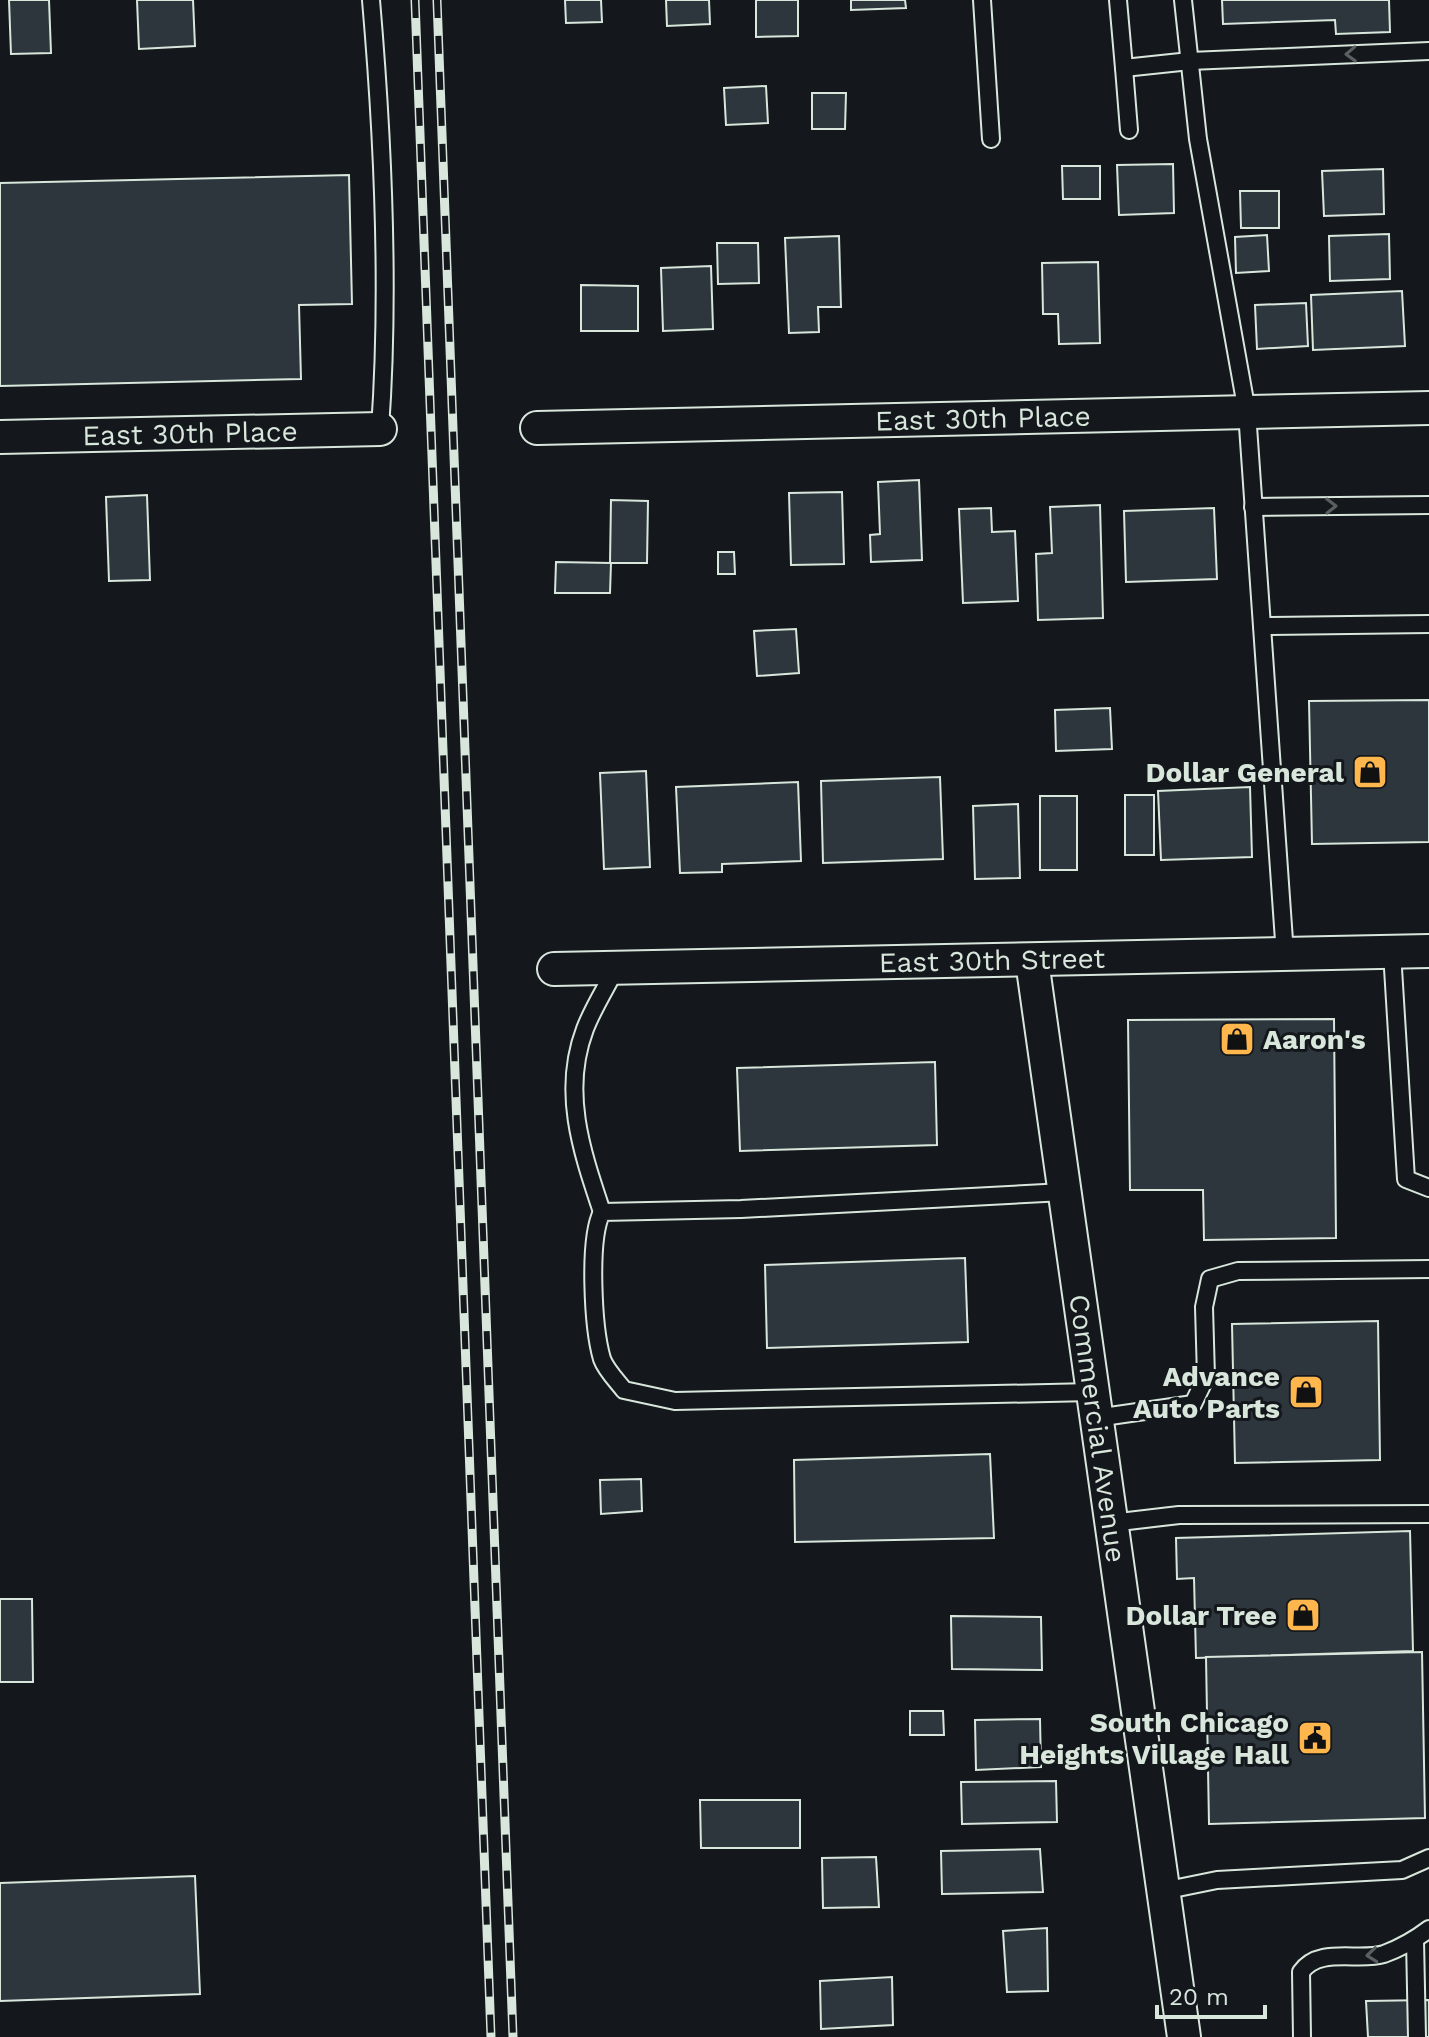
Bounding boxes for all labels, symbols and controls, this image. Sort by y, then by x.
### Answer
one-way arrow [1344,46,1357,63]
street label: East 30th Place [875,400,1091,437]
street label: East 30th Place [82,415,298,452]
one-way arrow [1325,497,1338,515]
shop icon: Dollar General [1351,753,1389,791]
place label: Dollar General [1145,756,1345,789]
street label: East 30th Street [878,942,1106,979]
shop icon: Aaron's [1218,1020,1256,1058]
place label: Aaron's [1263,1023,1366,1056]
street label: Commercial Avenue [1062,1292,1133,1565]
place label: Advance Auto Parts [1133,1360,1280,1425]
shop icon: Advance Auto Parts [1287,1373,1325,1411]
shop icon: Dollar Tree [1284,1596,1322,1634]
place label: Dollar Tree [1125,1599,1277,1632]
place label: South Chicago Heights Village Hall [1019,1706,1290,1771]
public building icon: South Chicago Heights Village Hall [1296,1719,1334,1757]
one-way arrow [1365,1946,1378,1963]
scale bar [1157,1969,1265,2019]
text: 20 m [1169,1983,1229,2011]

